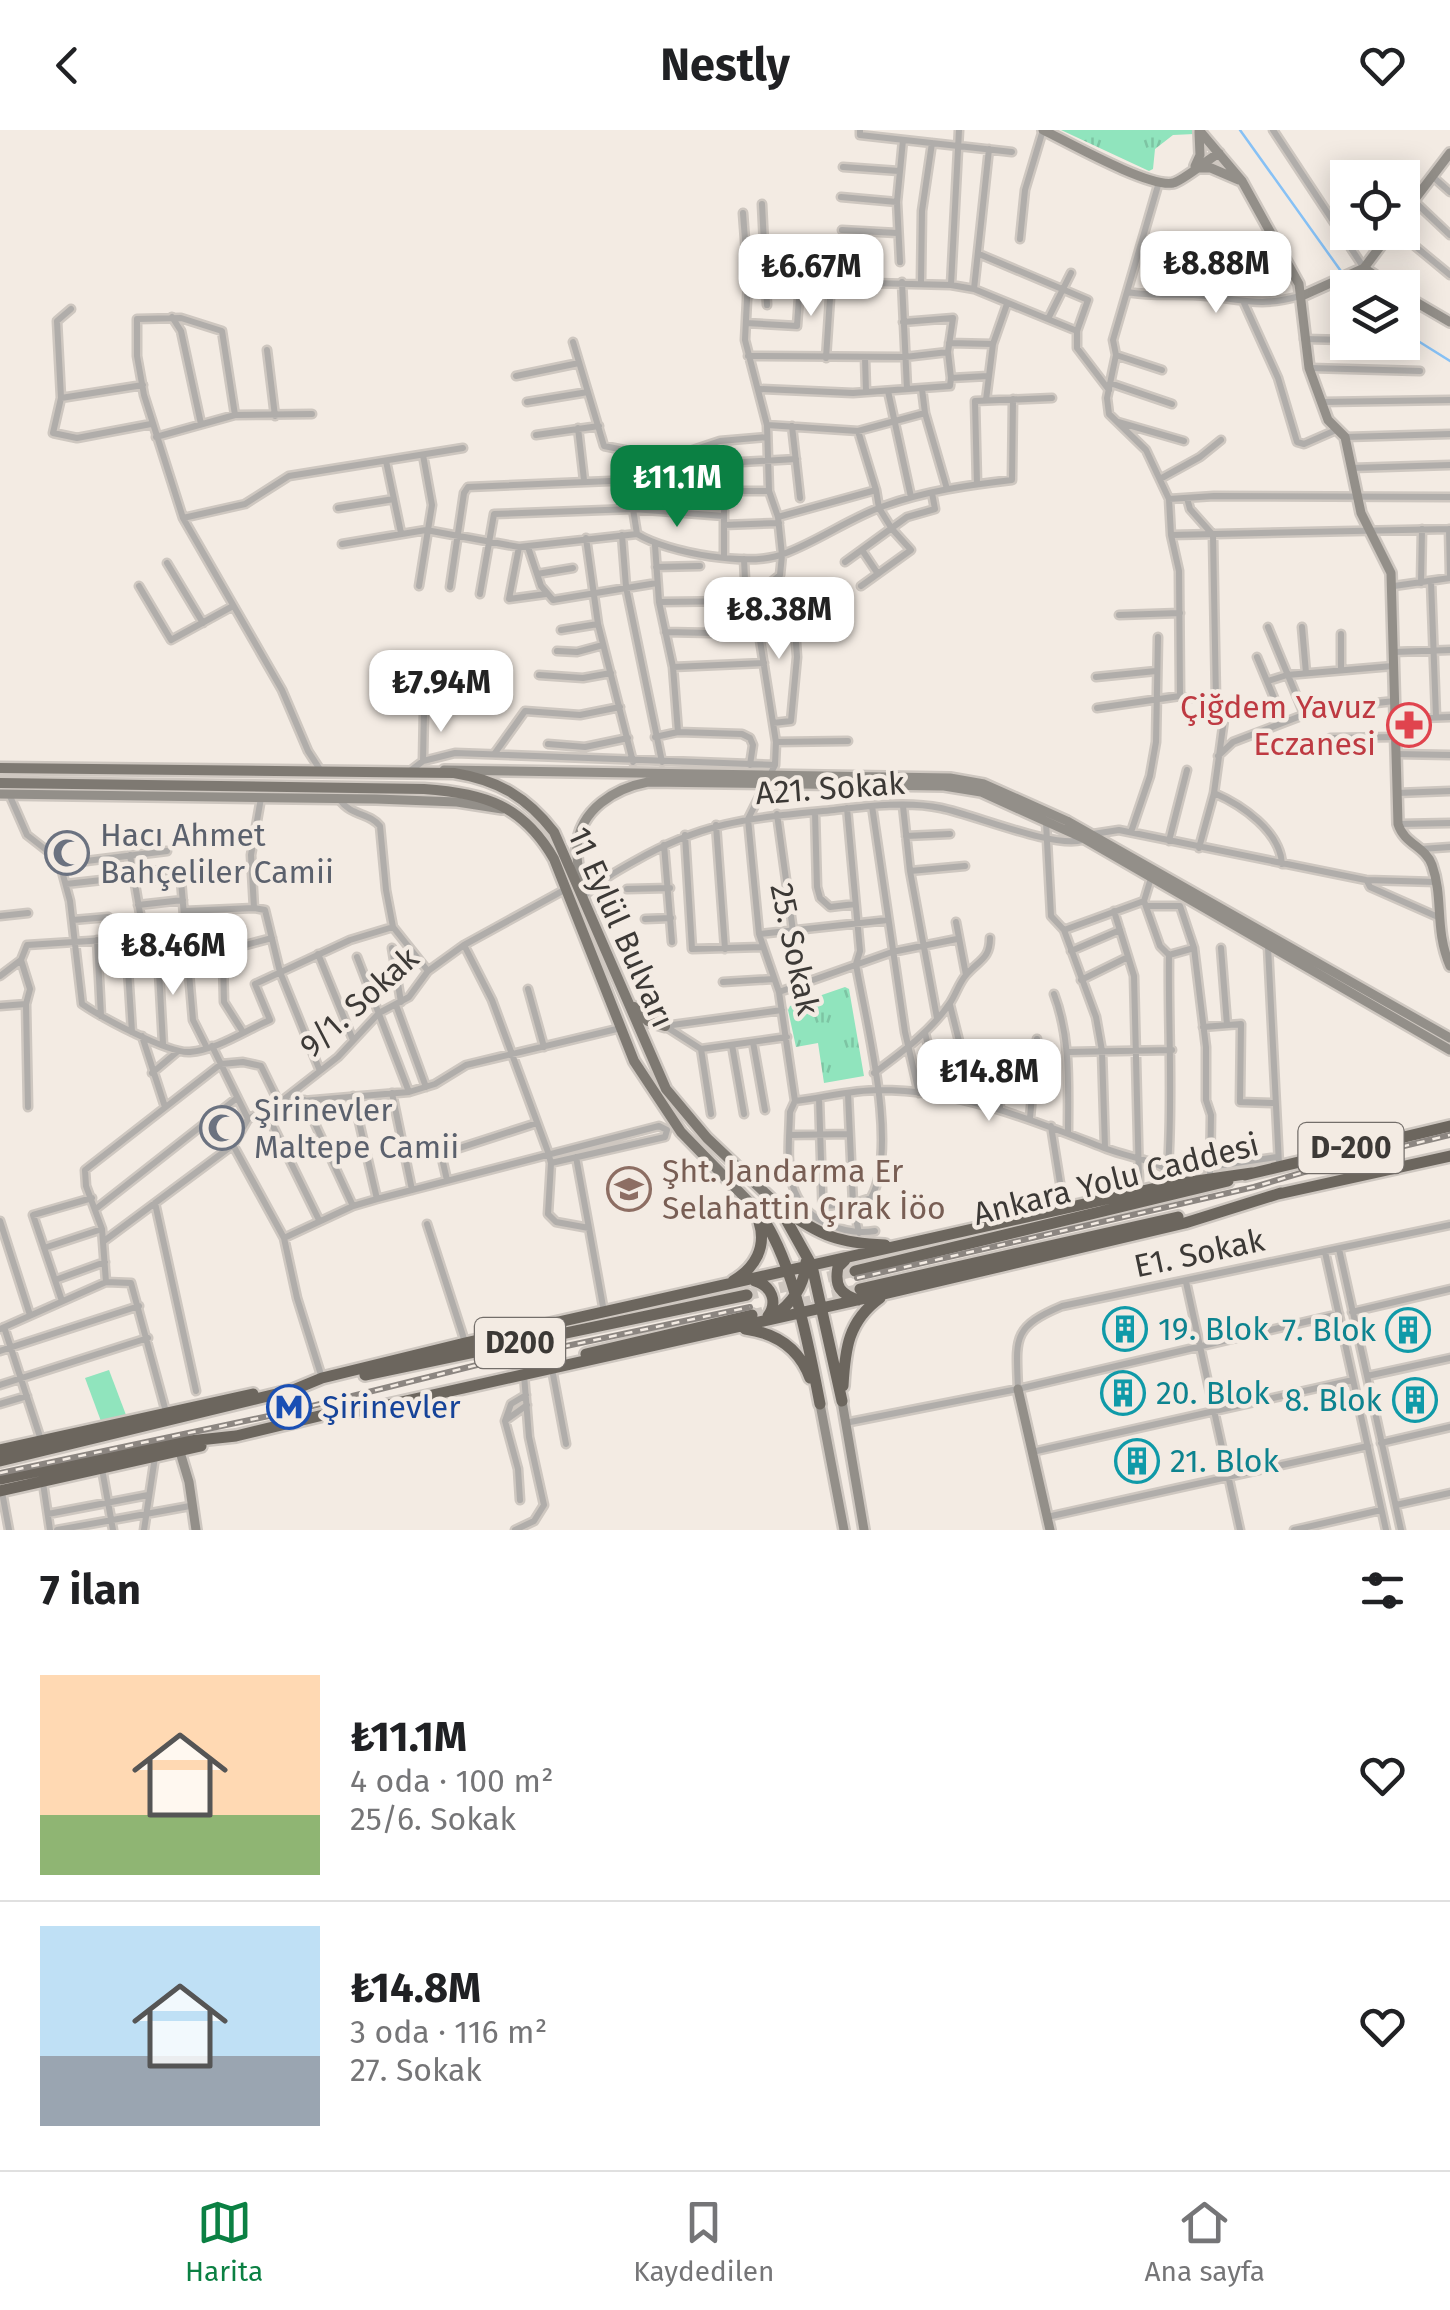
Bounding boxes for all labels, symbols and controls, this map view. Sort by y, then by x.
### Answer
icon: back [40,38,95,93]
text: Nestly [660,38,790,92]
icon: heart [1355,38,1410,93]
map controls [1330,160,1420,360]
button: locate [1330,160,1420,250]
pin: ₺8.88M [1135,231,1297,316]
pin: ₺6.67M [730,234,892,319]
text: ₺8.88M [1162,244,1270,282]
text: ₺6.67M [761,247,861,285]
button: layers [1330,270,1420,360]
pin: ₺11.1M [596,445,758,530]
text: ₺11.1M [632,458,722,496]
pin: ₺8.38M [698,577,860,662]
text: ₺8.38M [726,590,832,628]
pin: ₺7.94M [360,650,522,735]
text: ₺7.94M [391,663,491,701]
place label: Çiğdem Yavuz Eczanesi [1180,688,1376,763]
pharmacy icon: Çiğdem Yavuz Eczanesi [1386,702,1432,748]
street label: A21. Sokak [754,764,907,812]
place label: Hacı Ahmet Bahçeliler Camii [100,816,334,891]
street label: 11 Eylül Bulvarı [560,821,682,1033]
mosque icon: Hacı Ahmet Bahçeliler Camii [44,830,90,876]
street label: 25. Sokak [762,880,828,1019]
pin: ₺8.46M [92,913,254,998]
text: ₺8.46M [120,926,226,964]
street label: 9/1. Sokak [292,939,426,1065]
pin: ₺14.8M [908,1039,1070,1124]
text: ₺14.8M [939,1052,1039,1090]
place label: Şirinevler Maltepe Camii [254,1091,459,1166]
mosque icon: Şirinevler Maltepe Camii [199,1105,245,1151]
road number: D-200 [1298,1123,1404,1173]
street label: Ankara Yolu Caddesi [969,1125,1263,1233]
place label: Şht. Jandarma Er Selahattin Çırak İöo [662,1152,946,1227]
school or university icon: Şht. Jandarma Er Selahattin Çırak İöo [606,1166,652,1212]
street label: E1. Sokak [1130,1221,1268,1285]
building icon: 19. Blok [1102,1306,1148,1352]
building icon: 7. Blok [1385,1307,1431,1353]
place label: 19. Blok [1158,1310,1269,1348]
place label: 7. Blok [1282,1311,1377,1349]
road number: D200 [475,1318,565,1368]
building icon: 20. Blok [1100,1370,1146,1416]
place label: 20. Blok [1156,1374,1270,1412]
building icon: 8. Blok [1392,1377,1438,1423]
place label: 8. Blok [1284,1381,1383,1419]
metro station icon: Şirinevler [266,1384,312,1430]
place label: Şirinevler [322,1388,461,1426]
building icon: 21. Blok [1114,1438,1160,1484]
place label: 21. Blok [1170,1442,1279,1480]
icon: filters [1355,1563,1410,1618]
text: 7 ilan [40,1565,141,1615]
text: ₺11.1M [350,1712,467,1762]
icon: home [120,1715,240,1835]
icon: heart [1355,1748,1410,1803]
text: 4 oda · 100 m² [350,1762,554,1800]
text: 25/6. Sokak [350,1800,516,1838]
text: ₺14.8M [350,1963,481,2013]
icon: home [120,1966,240,2086]
icon: heart [1355,1999,1410,2054]
text: 3 oda · 116 m² [350,2013,547,2051]
text: 27. Sokak [350,2051,482,2089]
tab: Harita [185,2195,263,2288]
tab: Kaydedilen [633,2195,774,2288]
tab: Ana sayfa [1144,2195,1265,2288]

